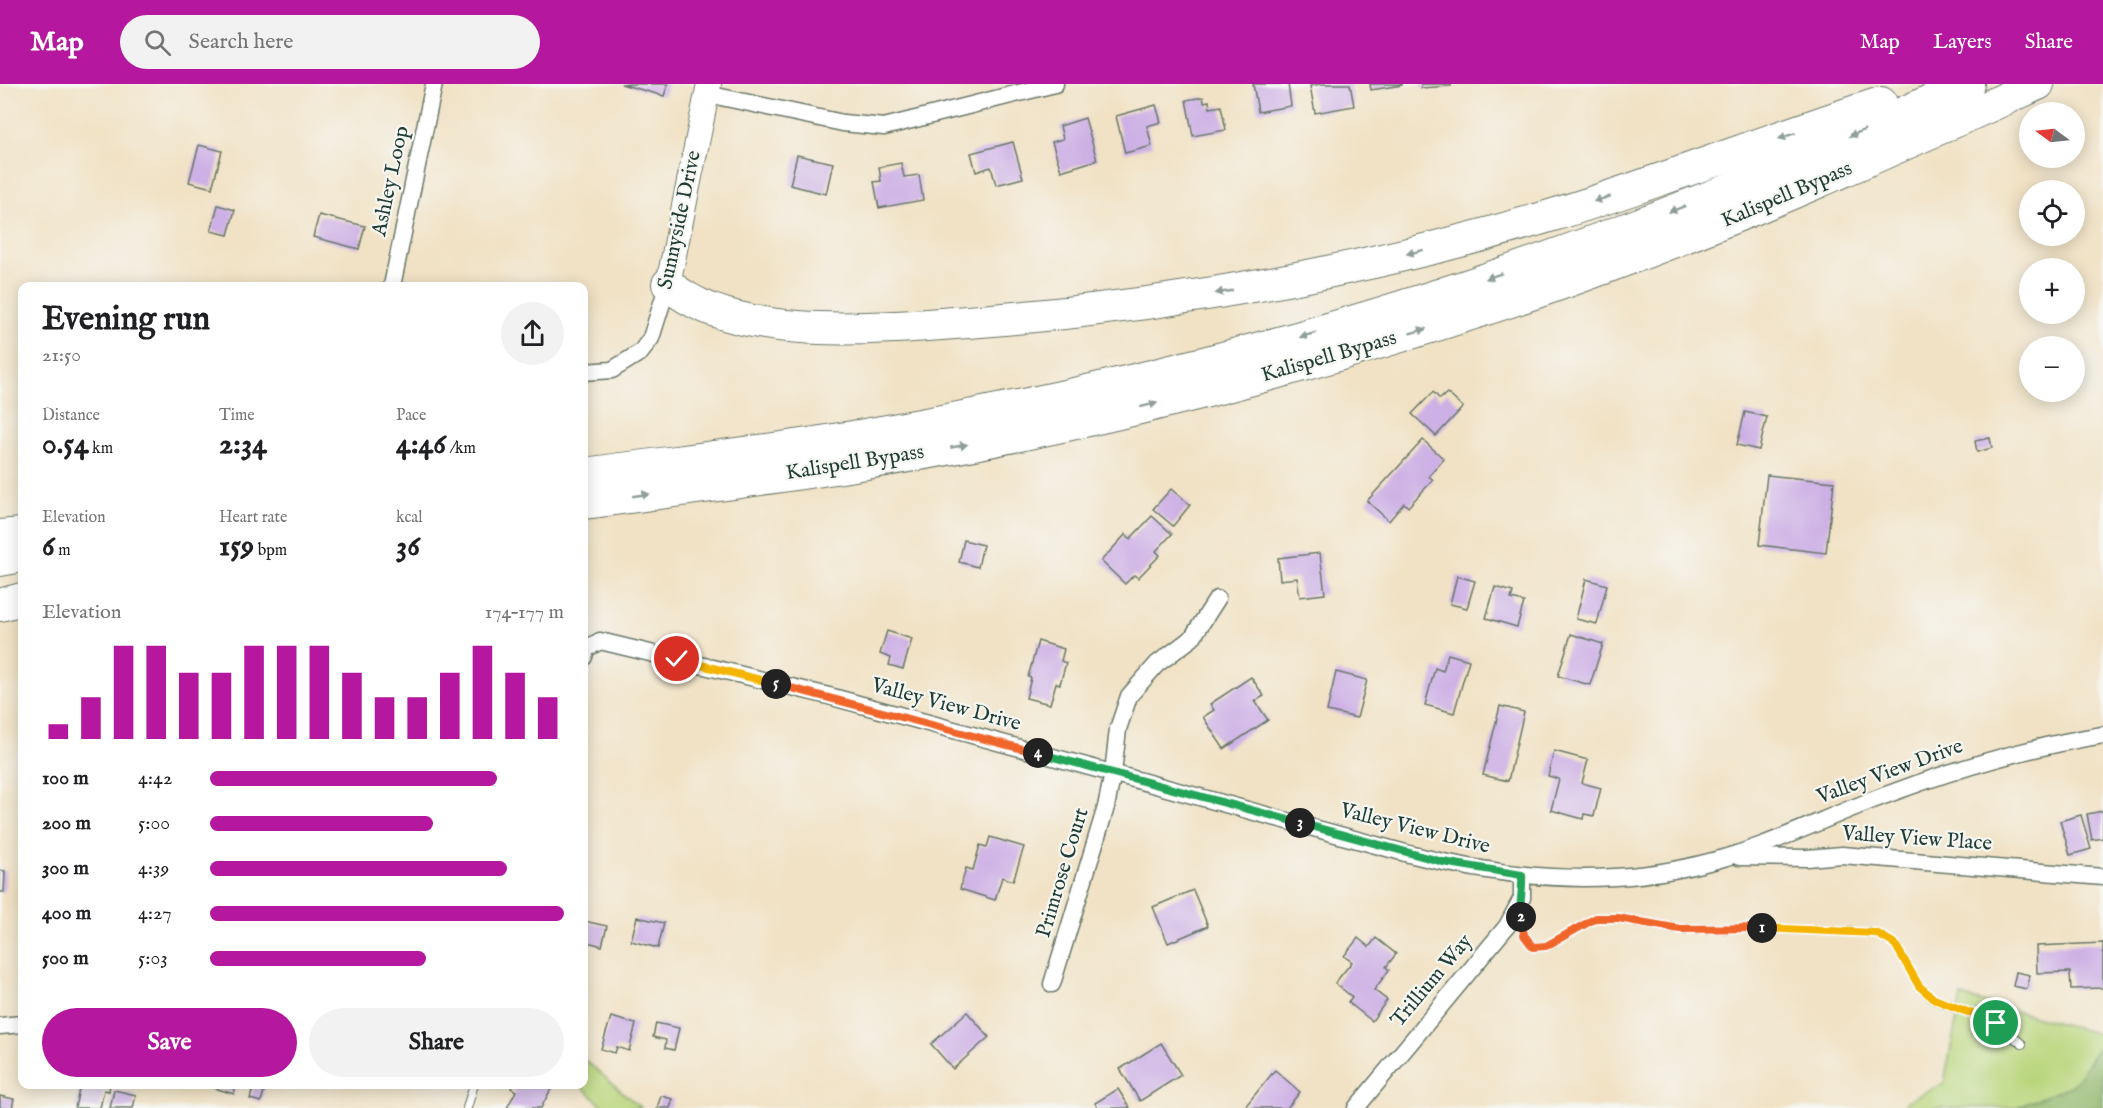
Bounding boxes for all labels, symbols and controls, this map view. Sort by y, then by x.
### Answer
search box [120,15,540,69]
text: Map [30,25,84,60]
icon: search [141,26,174,59]
text: Search here [189,28,293,56]
text: Map [1860,29,1900,56]
text: Layers [1933,29,1992,56]
text: Share [2025,29,2073,56]
north arrow [2019,102,2085,168]
map controls [2019,102,2085,402]
street label: Ashley Loop [366,123,416,240]
one-way arrow [1849,129,1866,138]
one-way arrow [1777,131,1795,141]
street label: Sunnyside Drive [652,148,708,292]
street label: Kalispell Bypass [1717,155,1857,235]
button: locate [2019,180,2085,246]
one-way arrow [1593,195,1611,204]
one-way arrow [1668,204,1686,214]
one-way arrow [1405,248,1424,258]
button: + [2019,258,2085,324]
one-way arrow [1485,272,1503,282]
one-way arrow [1214,288,1233,297]
text: Evening run [42,299,210,341]
button: share [501,302,564,365]
street label: Kalispell Bypass [1258,325,1400,389]
one-way arrow [1409,325,1427,335]
one-way arrow [1299,330,1317,340]
button: − [2019,336,2085,402]
text: 21:50 [42,343,81,368]
one-way arrow [1140,400,1159,409]
text: Distance [42,406,100,426]
text: Time [219,406,255,426]
text: Pace [396,406,426,426]
text: 0.54 [42,426,89,464]
text: 2:34 [219,426,267,464]
text: 4:46 [396,426,446,464]
text: km [89,439,113,459]
text: /km [446,439,476,459]
street label: Kalispell Bypass [784,439,926,487]
one-way arrow [949,441,968,450]
one-way arrow [632,490,651,499]
text: Elevation [42,508,105,528]
text: Heart rate [219,508,287,528]
text: kcal [396,508,423,528]
text: 6 [42,528,55,566]
text: 159 [219,528,254,566]
text: 36 [396,528,420,566]
text: m [55,541,71,561]
text: bpm [254,541,287,561]
text: Elevation [42,600,121,625]
text: 174–177 m [485,600,564,625]
pin [651,633,702,684]
icon: check [660,642,693,675]
pin: 5 [761,669,791,699]
street label: Valley View Drive [867,672,1024,738]
text: 5 [773,674,779,694]
street label: Valley View Drive [1812,733,1967,811]
pin: 4 [1023,738,1053,768]
text: 4 [1034,743,1042,763]
text: 100 m [42,766,89,791]
text: 4:42 [138,766,172,791]
street label: Valley View Drive [1336,797,1493,861]
street label: Primrose Court [1030,805,1096,941]
pin: 3 [1285,808,1315,838]
text: 200 m [42,811,91,836]
text: 5:00 [138,811,170,836]
text: 3 [1297,813,1303,833]
street label: Valley View Place [1840,820,1993,858]
text: 300 m [42,856,89,881]
text: 4:39 [138,856,169,881]
text: 400 m [42,901,91,926]
text: 4:27 [138,901,172,926]
pin: 2 [1506,902,1536,932]
text: 2 [1517,907,1525,927]
pin: 1 [1747,913,1777,943]
text: 1 [1759,918,1765,938]
street label: Trillium Way [1385,928,1479,1033]
text: 500 m [42,946,89,971]
text: 5:03 [138,946,168,971]
pin [1970,997,2021,1048]
icon: arrive [1979,1006,2012,1039]
button: Save [42,1008,297,1077]
button: Share [309,1008,564,1077]

